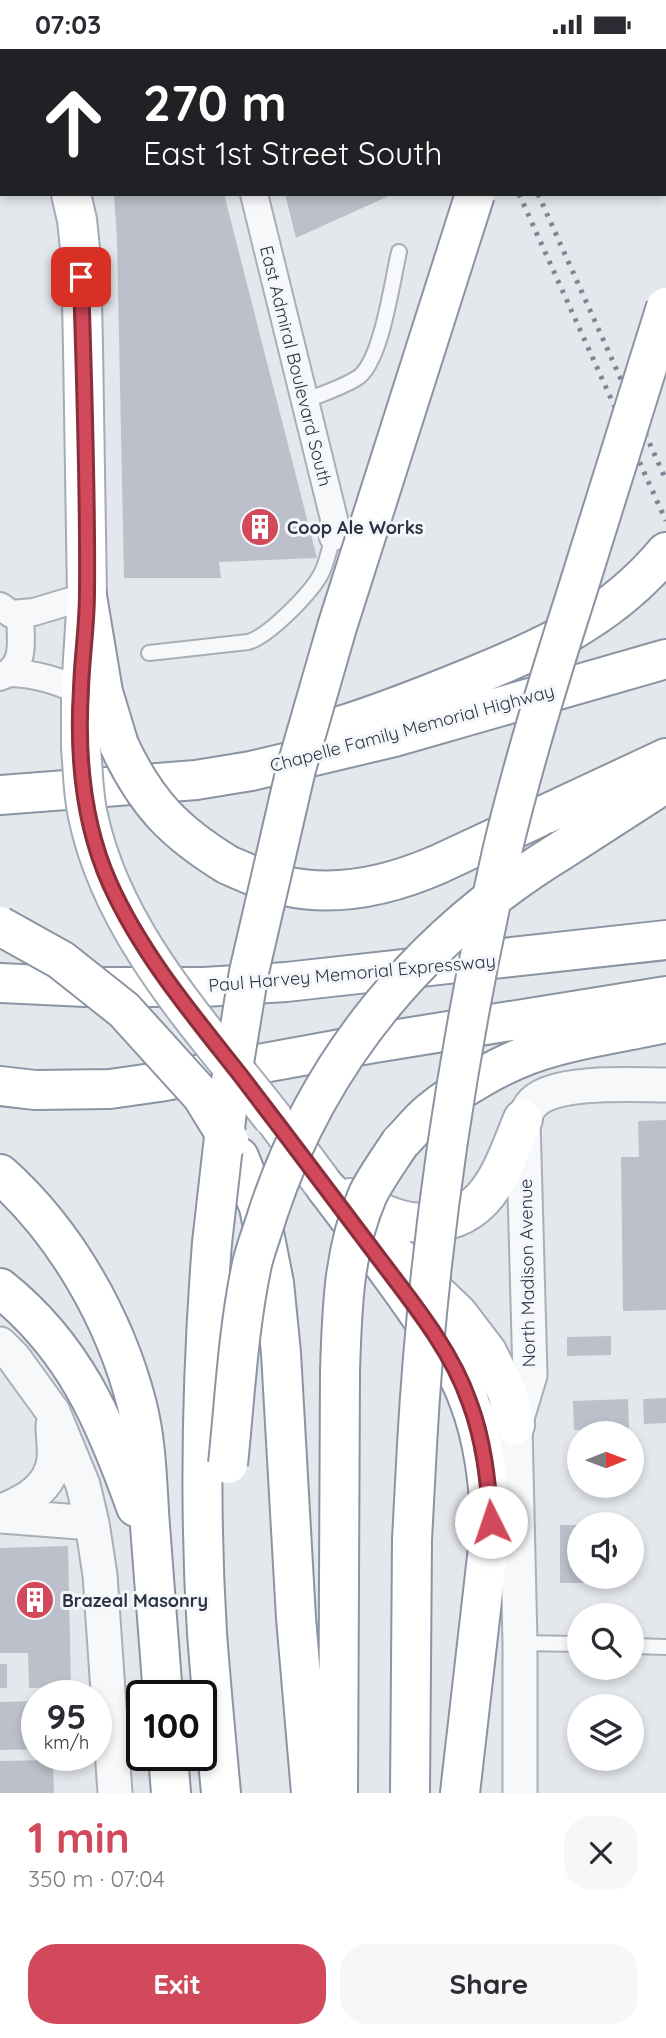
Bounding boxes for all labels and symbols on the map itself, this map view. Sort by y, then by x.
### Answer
street label: East Admiral Boulevard South [255,243,337,489]
pin [51,247,111,307]
building icon: Coop Ale Works [239,506,281,548]
place label: Coop Ale Works [287,516,424,539]
street label: Chapelle Family Memorial Highway [267,679,557,777]
street label: Paul Harvey Memorial Expressway [207,949,497,997]
street label: North Madison Avenue [514,1178,540,1368]
north arrow [567,1421,644,1498]
position arrow [454,1485,528,1559]
building icon: Brazeal Masonry [14,1579,56,1621]
place label: Brazeal Masonry [62,1589,208,1612]
speed limit sign: 100 [126,1680,217,1771]

